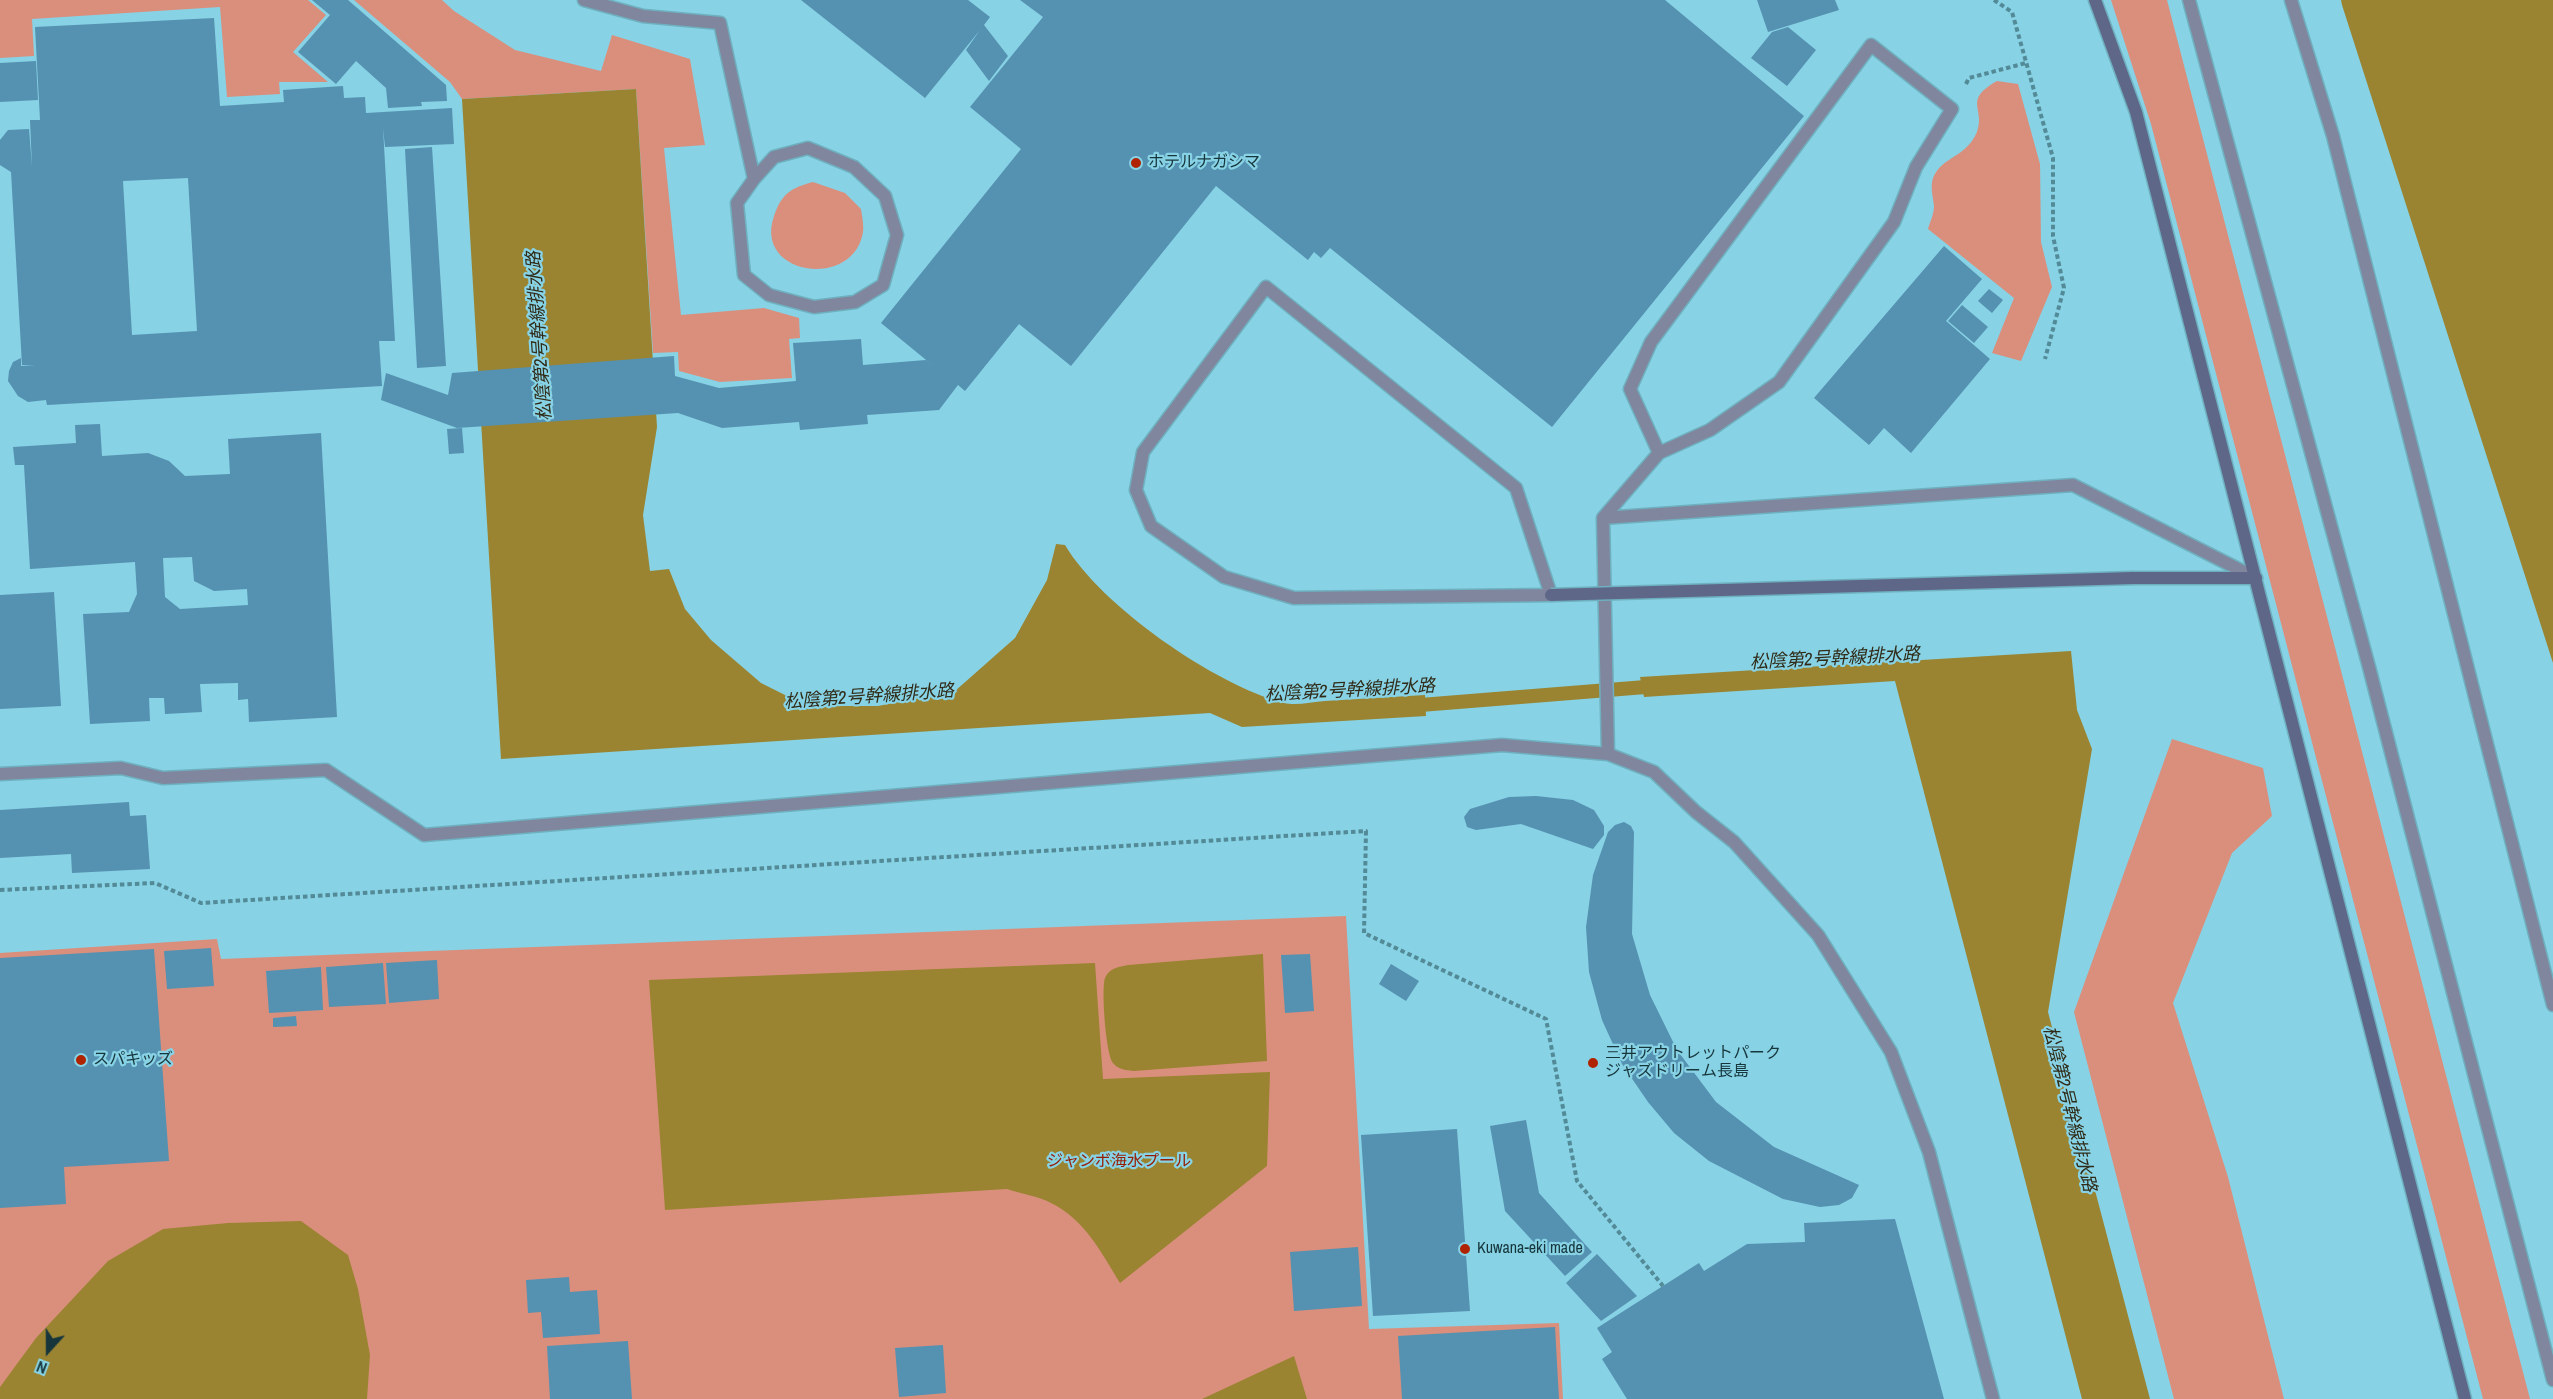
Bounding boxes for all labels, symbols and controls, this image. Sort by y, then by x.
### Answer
place label: ホテルナガシマ [1148,153,1260,173]
marker: ホテルナガシマ [1129,156,1143,170]
water label: 松陰第2号幹線排水路 [523,250,557,422]
water label: 松陰第2号幹線排水路 [1749,644,1921,674]
water label: 松陰第2号幹線排水路 [1264,676,1436,706]
water label: 松陰第2号幹線排水路 [783,680,955,714]
water label: 松陰第2号幹線排水路 [2038,1024,2100,1194]
place label: 三井アウトレットパーク ジャズドリーム長島 [1605,1044,1781,1082]
place label: スパキッズ [93,1050,173,1070]
marker: スパキッズ [74,1053,88,1067]
marker: 三井アウトレットパーク ジャズドリーム長島 [1586,1056,1600,1070]
park label: ジャンボ海水プール [1047,1152,1191,1172]
place label: Kuwana-eki made [1477,1239,1583,1259]
marker: Kuwana-eki made [1458,1242,1472,1256]
north arrow [18,1321,78,1381]
text: N [33,1356,50,1380]

